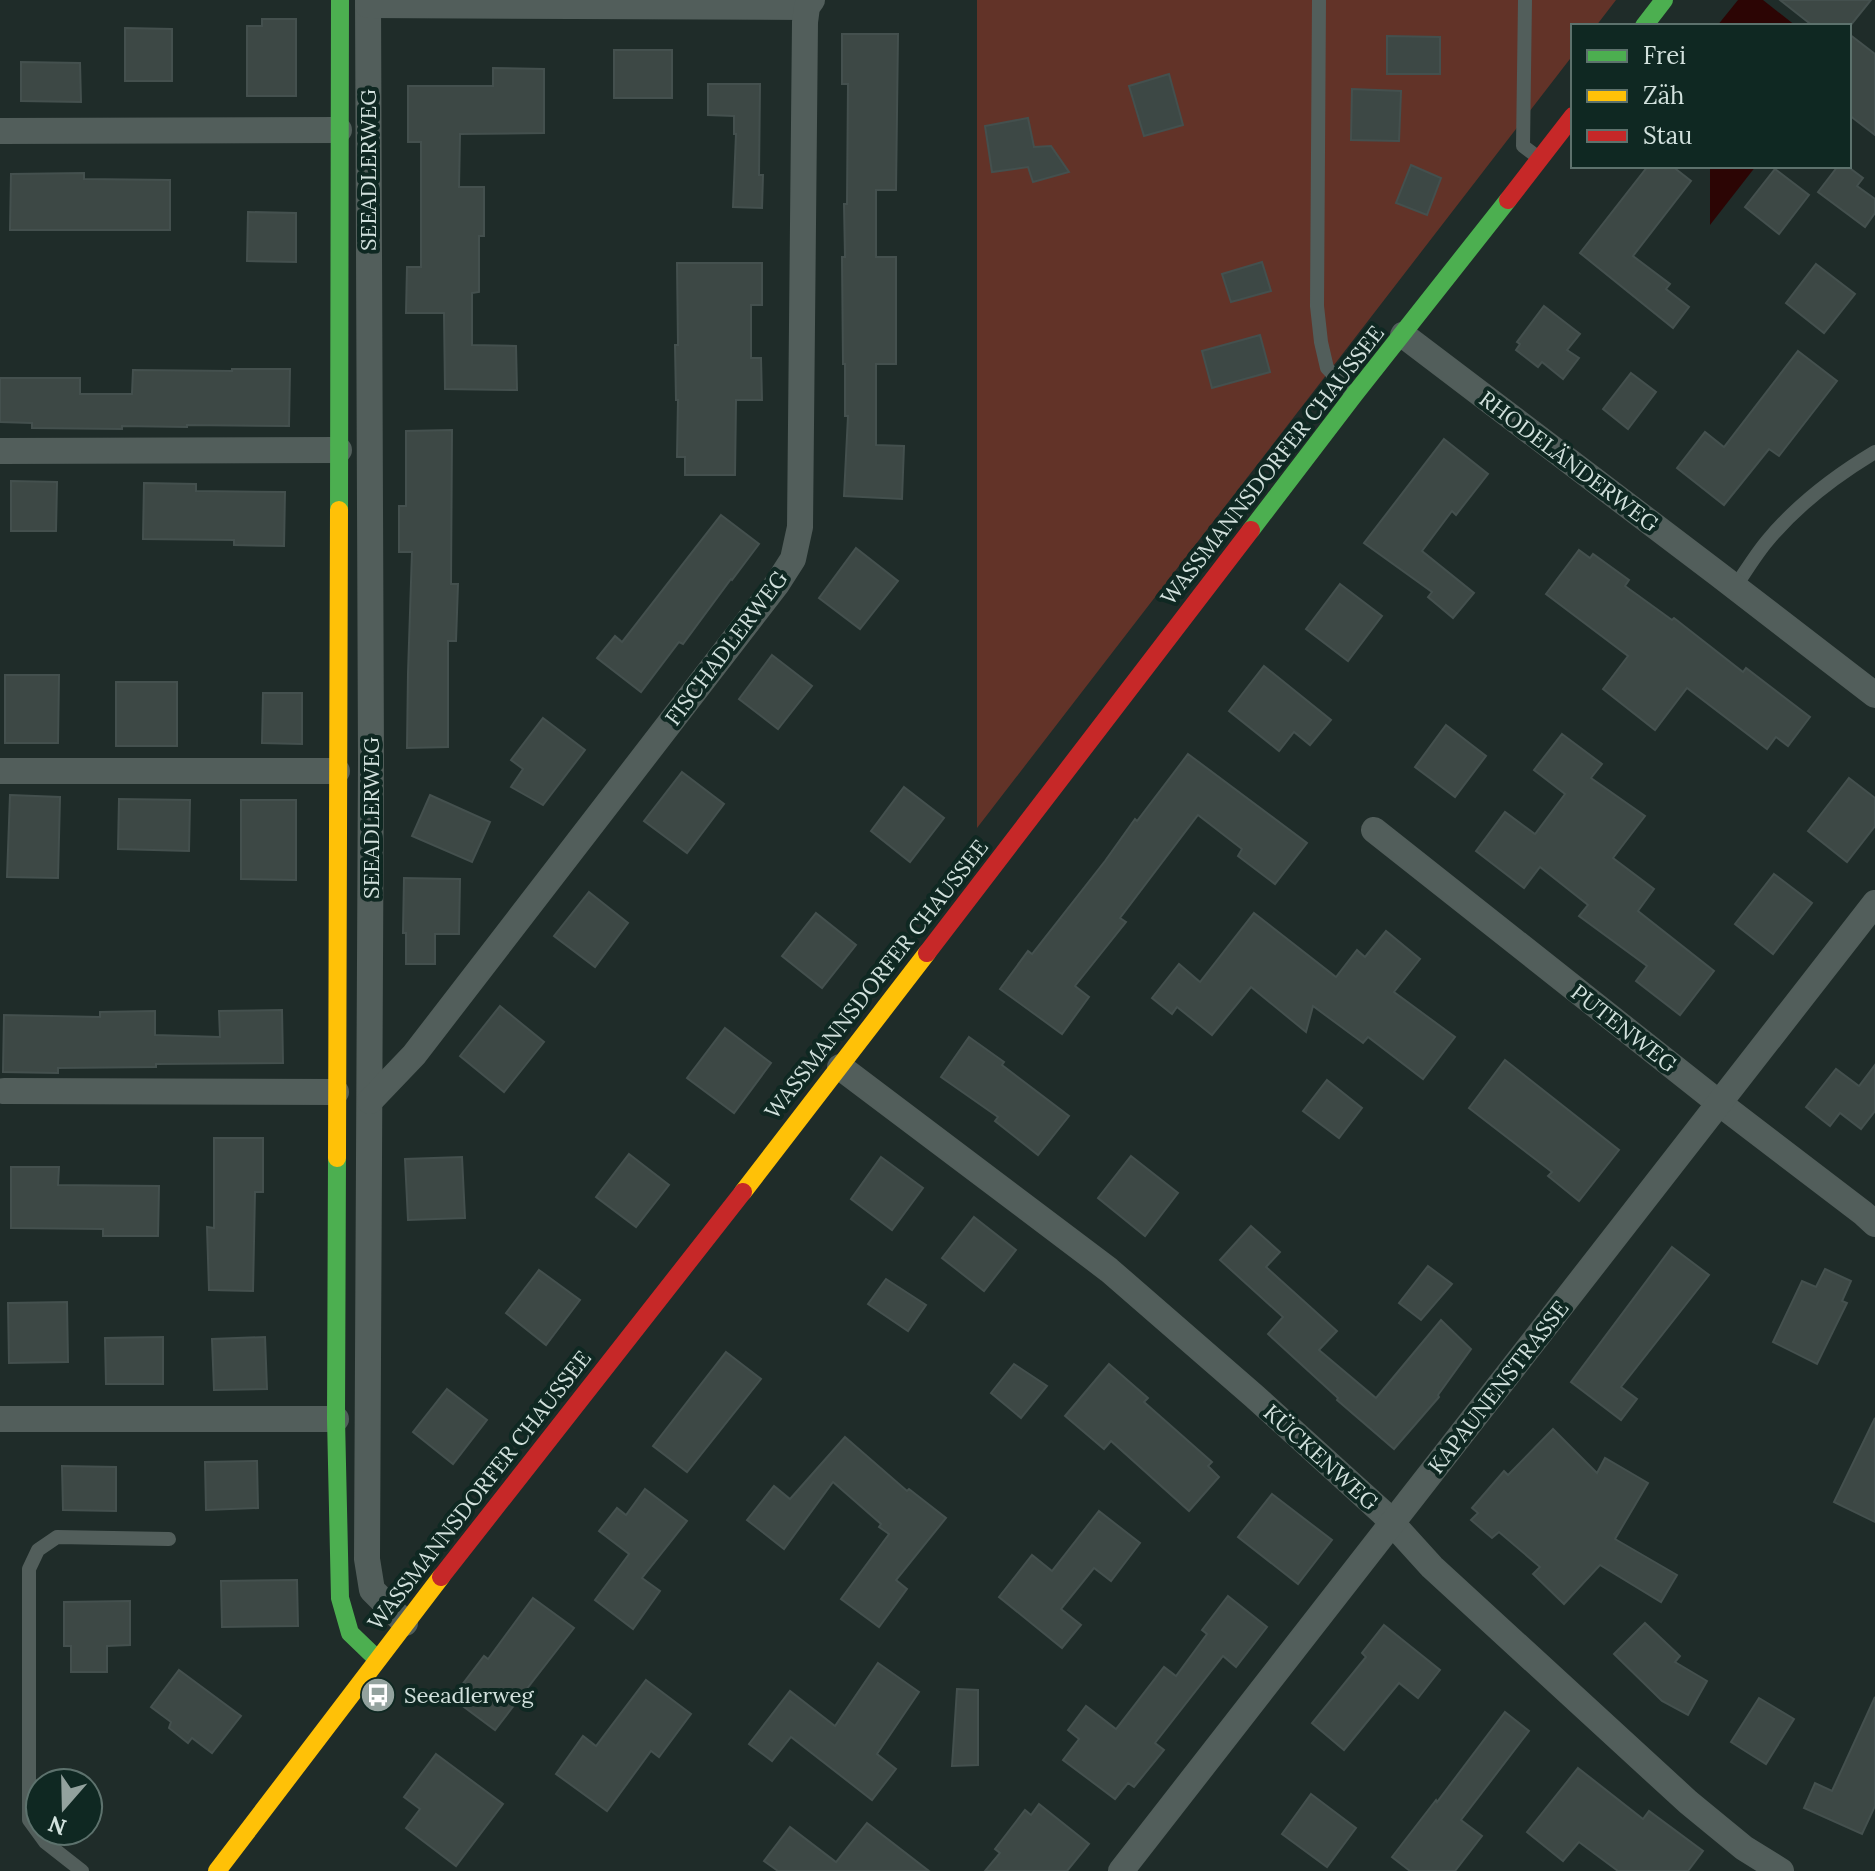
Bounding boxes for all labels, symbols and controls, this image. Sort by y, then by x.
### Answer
legend [1571,24,1851,168]
text: Frei [1643,40,1686,71]
text: Zäh [1643,80,1684,111]
street label: SEEADLERWEG [354,89,382,251]
text: Stau [1643,120,1692,151]
street label: WASSMANNSDORFER CHAUSSEE [1154,320,1390,610]
street label: RHODELÄNDERWEG [1474,384,1664,538]
street label: FISCHADLERWEG [659,565,794,731]
street label: SEEADLERWEG [357,737,385,899]
street label: WASSMANNSDORFER CHAUSSEE [758,834,994,1124]
street label: PUTENWEG [1565,978,1683,1078]
street label: KAPAUNENSTRASSE [1422,1295,1574,1479]
street label: WASSMANNSDORFER CHAUSSEE [361,1345,597,1635]
street label: KÜCKENWEG [1258,1398,1384,1516]
bus stop icon: Seeadlerweg [359,1676,397,1714]
place label: Seeadlerweg [404,1681,535,1709]
north arrow [24,1767,104,1847]
text: N [44,1810,70,1842]

